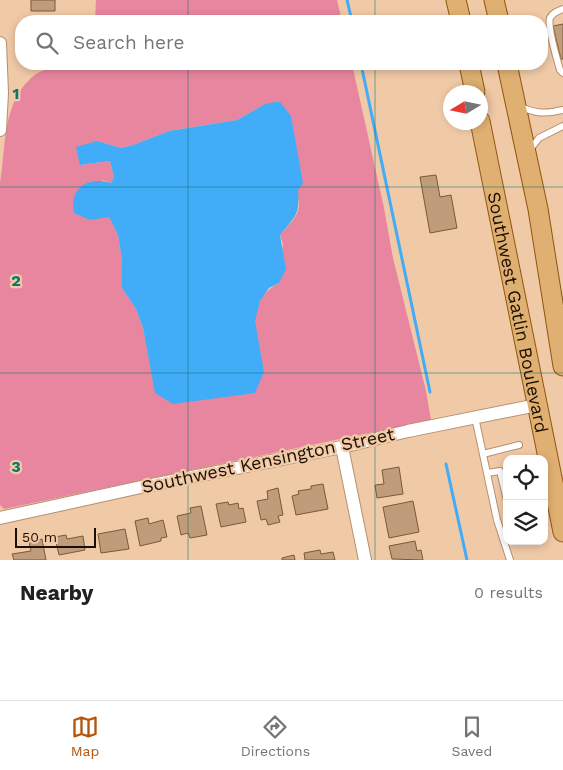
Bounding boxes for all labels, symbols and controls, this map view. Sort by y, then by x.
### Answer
search box [15,15,548,70]
icon: search [33,29,61,57]
text: Search here [73,31,184,54]
text: 1 [13,84,19,103]
north arrow [443,85,488,130]
street label: Southwest Gatlin Boulevard [484,190,553,435]
text: 2 [11,271,21,290]
street label: Southwest Kensington Street [140,423,397,497]
map controls [503,455,548,545]
button: locate [503,455,548,500]
text: 3 [11,457,21,476]
button: layers [503,500,548,545]
scale bar [15,525,96,548]
text: 50 m [22,529,57,545]
text: Nearby [20,580,93,605]
text: 0 results [474,583,543,602]
tab: Map [71,713,99,759]
tab: Directions [241,713,310,759]
tab: Saved [452,713,492,759]

